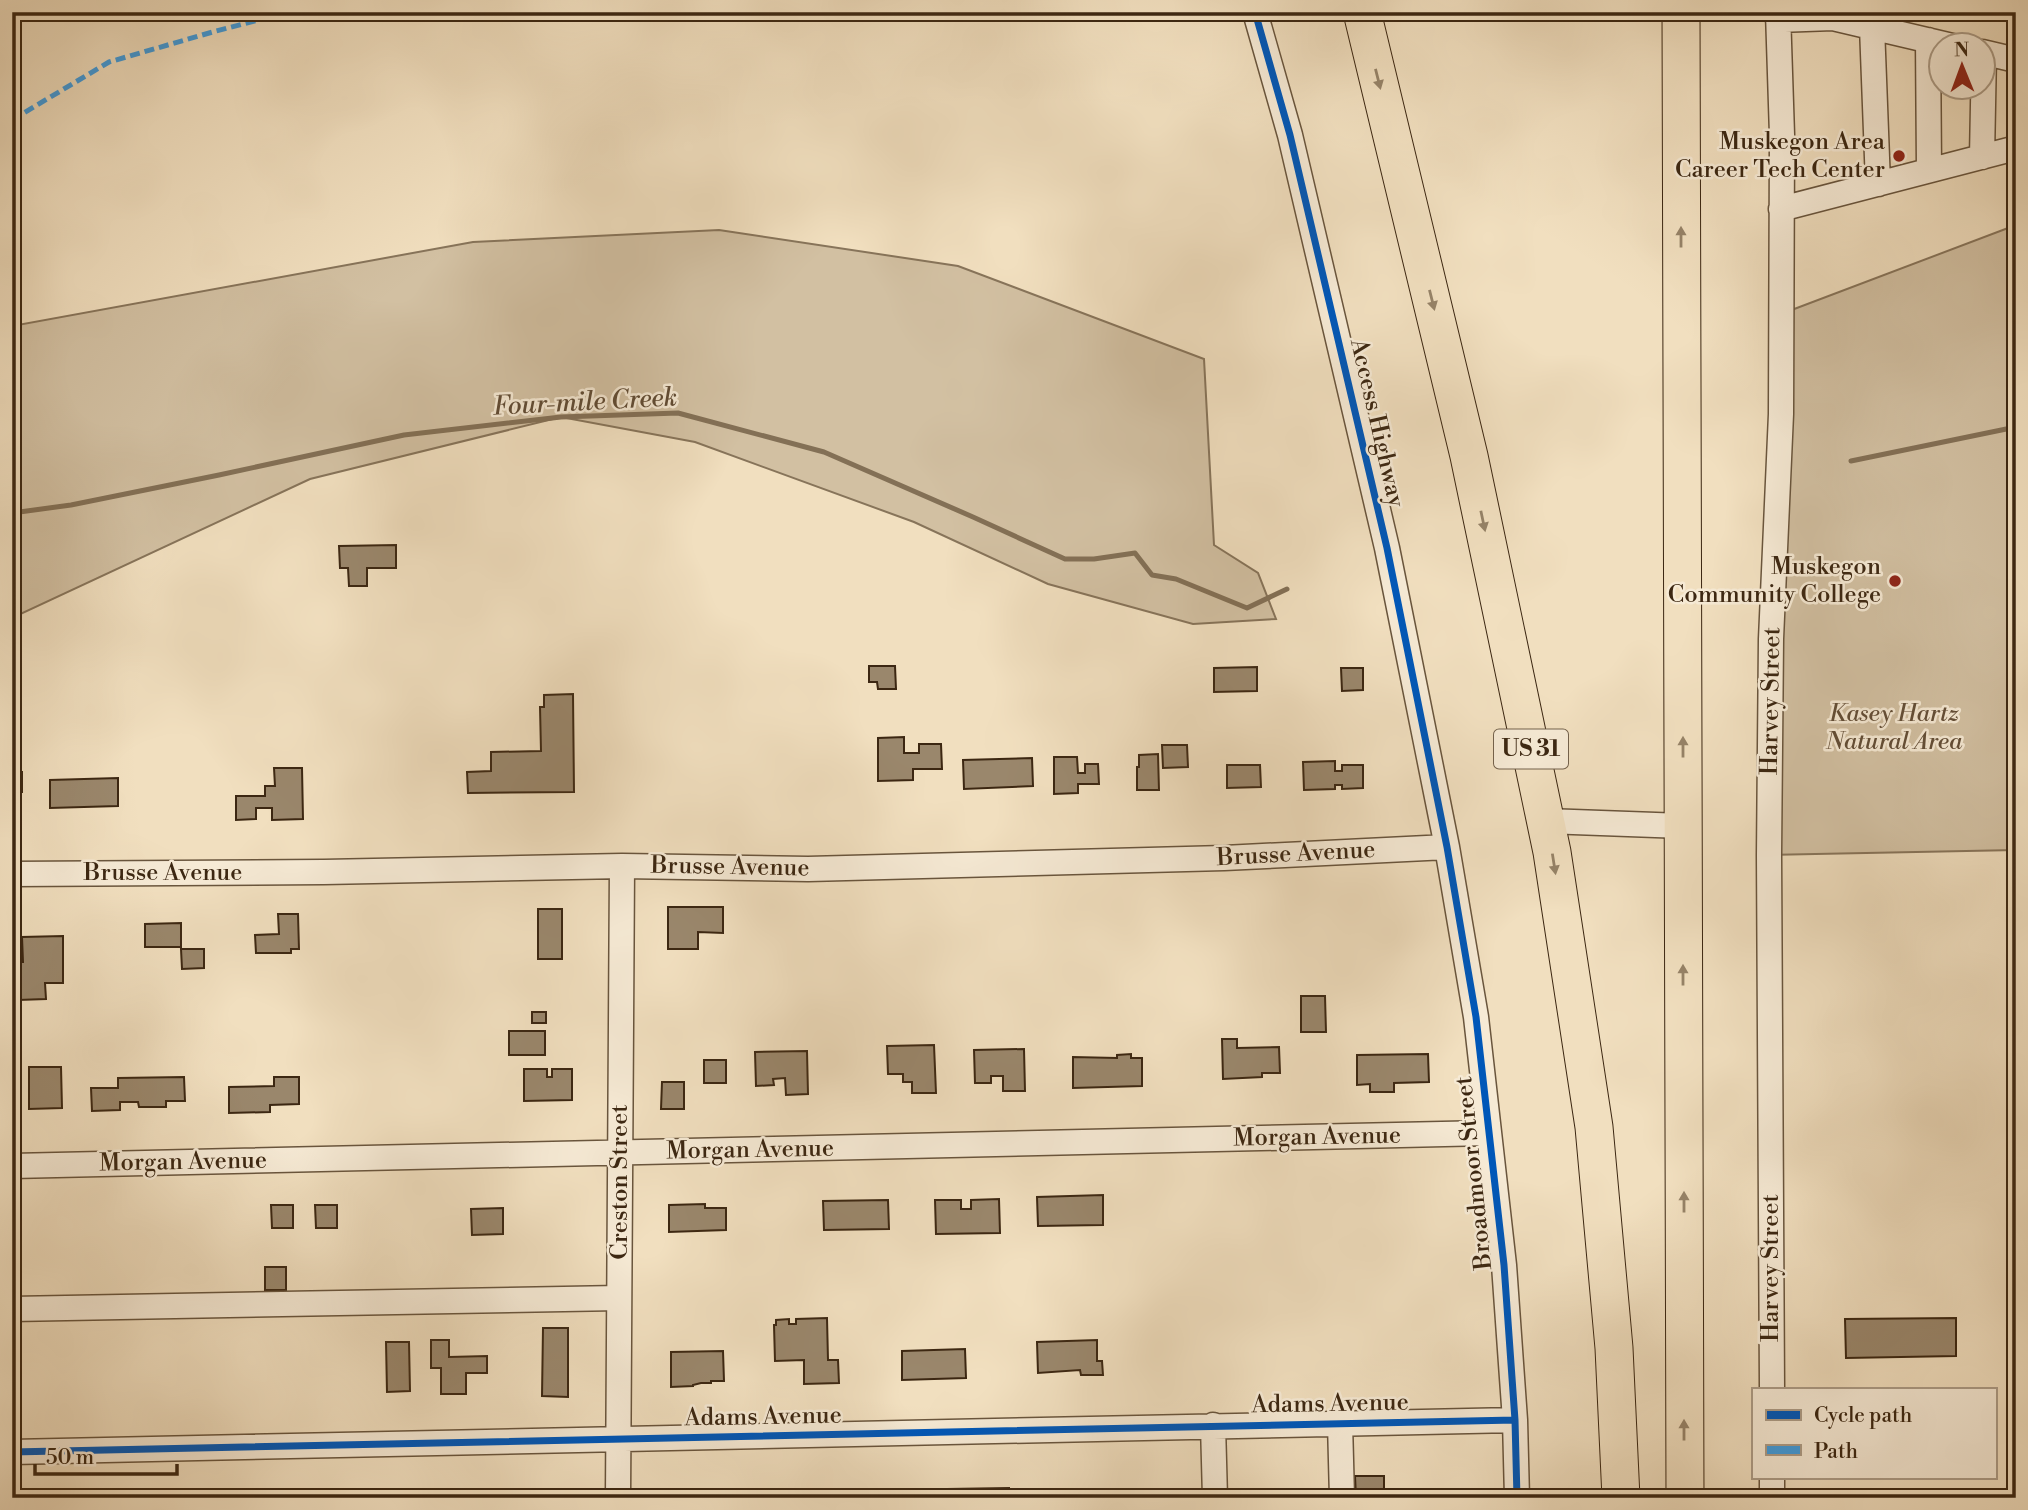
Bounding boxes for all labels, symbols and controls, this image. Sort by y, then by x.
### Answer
north arrow [1926,32,1996,102]
text: N [1954,38,1969,62]
one-way arrow [1373,68,1384,90]
place label: Muskegon Area Career Tech Center [1675,127,1886,185]
marker: Muskegon Area Career Tech Center [1891,148,1907,164]
one-way arrow [1675,226,1687,248]
one-way arrow [1426,289,1437,311]
street label: Access Highway [1343,335,1411,511]
water label: Four-mile Creek [492,381,678,423]
one-way arrow [1477,510,1488,532]
place label: Muskegon Community College [1668,552,1881,610]
marker: Muskegon Community College [1887,573,1903,589]
street label: Harvey Street [1755,626,1787,775]
park label: Kasey Hartz Natural Area [1825,699,1963,757]
road number: US 31 [1494,730,1568,768]
one-way arrow [1677,736,1688,758]
street label: Brusse Avenue [1215,835,1376,873]
street label: Brusse Avenue [649,851,810,883]
one-way arrow [1549,853,1560,875]
street label: Brusse Avenue [83,858,242,888]
one-way arrow [1677,963,1689,985]
street label: Broadmoor Street [1449,1074,1499,1272]
street label: Creston Street [605,1104,635,1260]
street label: Morgan Avenue [1233,1121,1401,1153]
street label: Morgan Avenue [666,1134,834,1166]
street label: Morgan Avenue [99,1146,267,1178]
one-way arrow [1678,1191,1690,1213]
street label: Harvey Street [1756,1193,1786,1342]
street label: Adams Avenue [1250,1388,1409,1420]
legend [1752,1388,1996,1478]
street label: Adams Avenue [683,1401,842,1433]
text: Cycle path [1814,1403,1913,1429]
one-way arrow [1679,1418,1690,1440]
scale bar [35,1433,177,1477]
text: Path [1814,1439,1859,1465]
text: 50 m [46,1445,94,1471]

